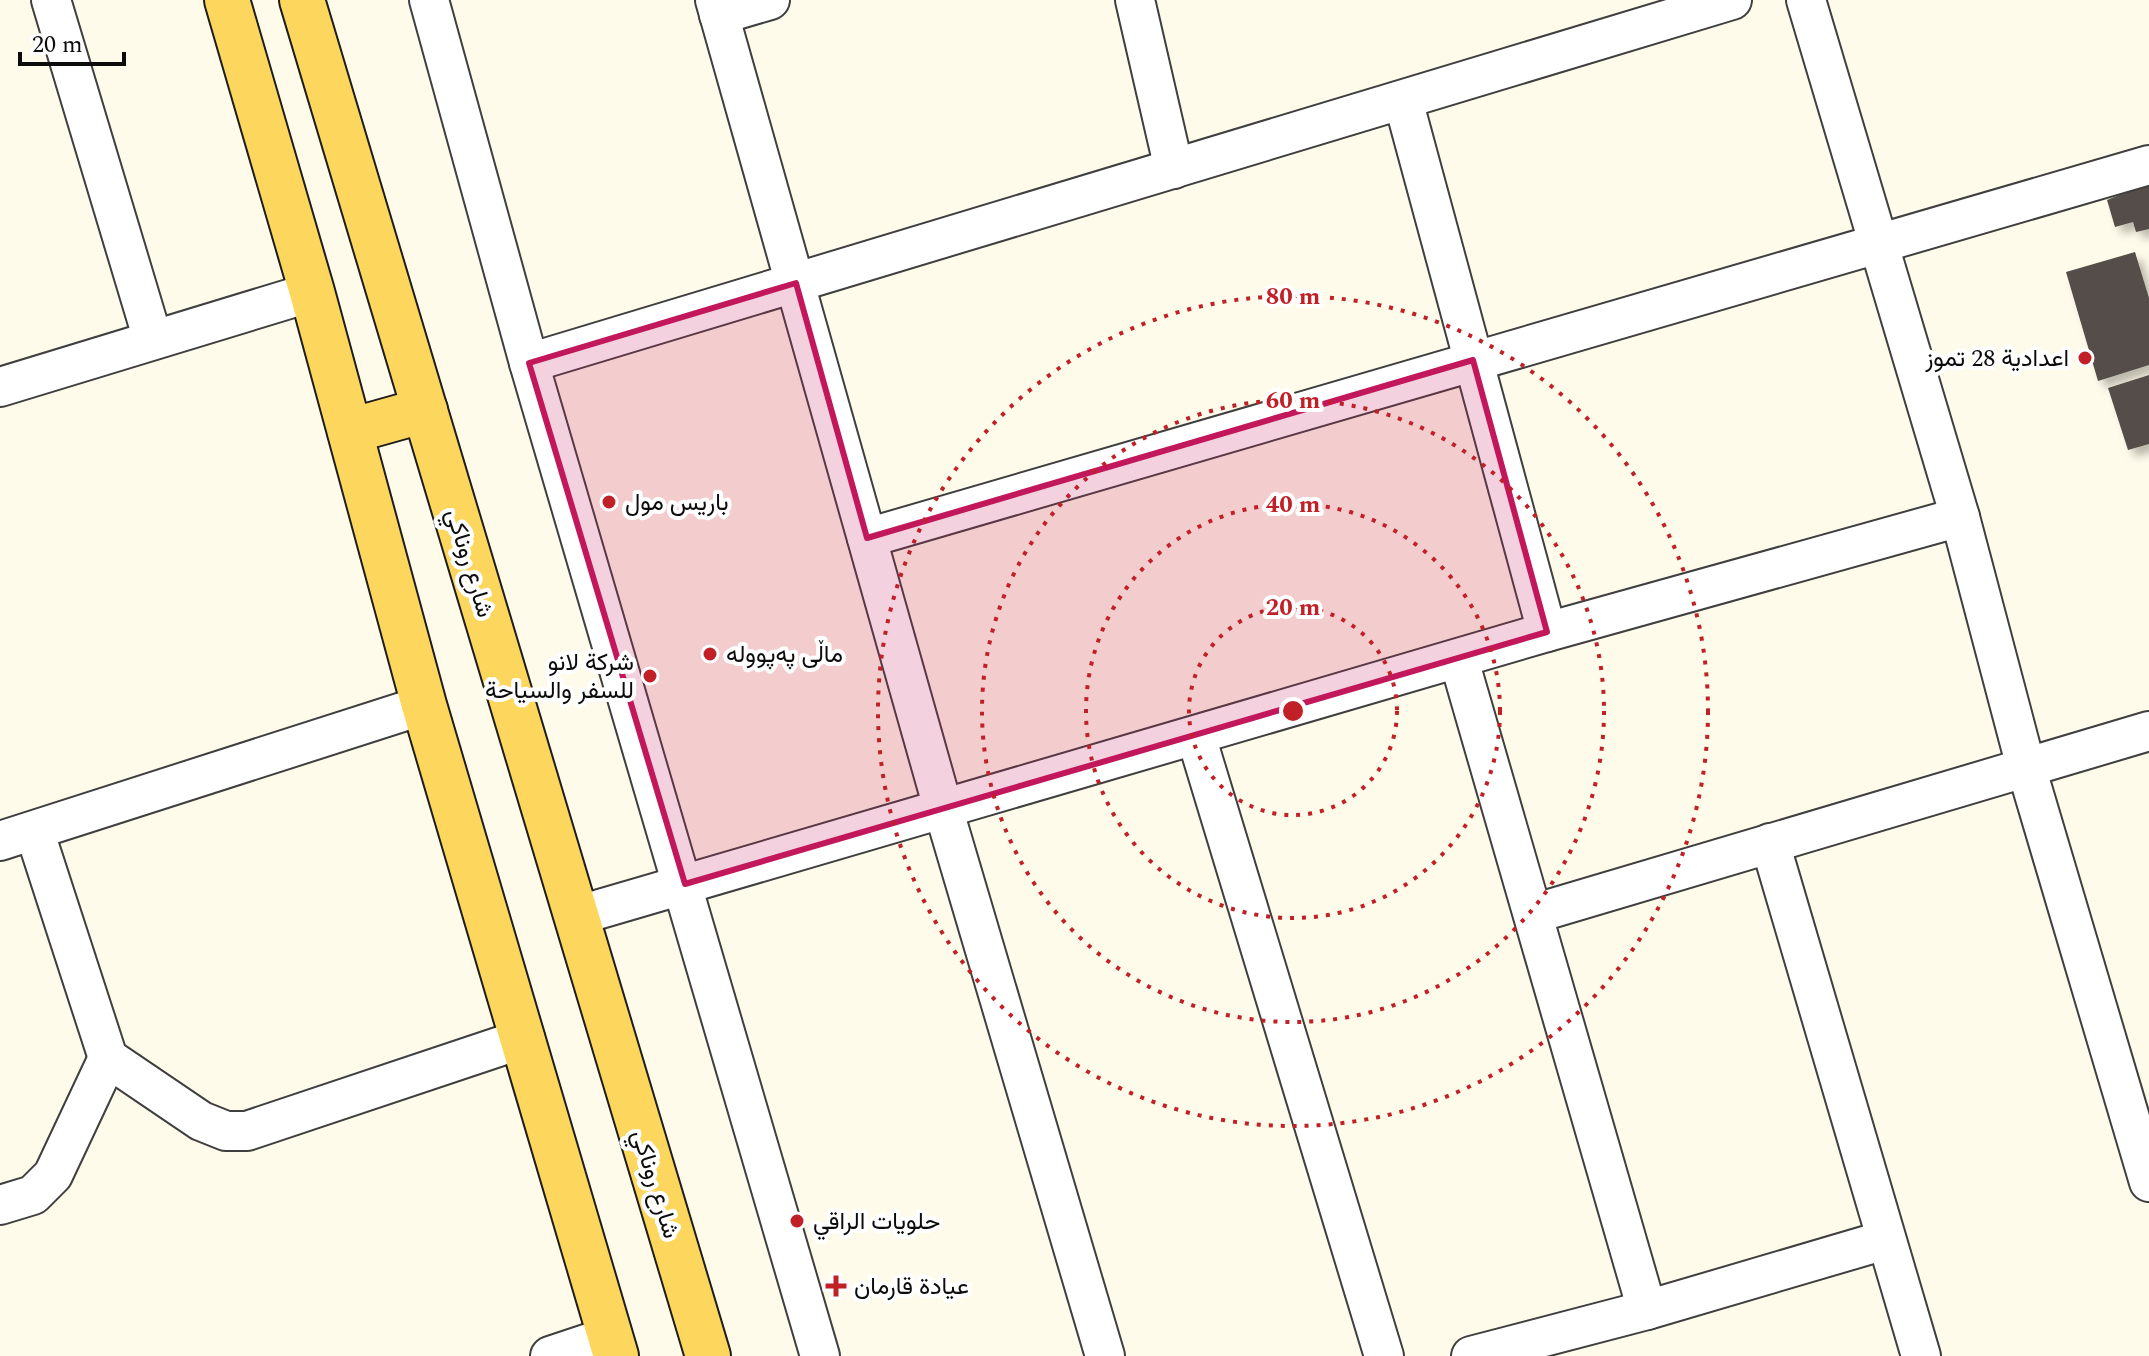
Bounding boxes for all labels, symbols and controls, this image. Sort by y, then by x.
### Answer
scale bar [20,16,124,66]
text: 20 m [32,27,83,63]
text: 80 m [1266,279,1321,315]
place label: اعدادية 28 تموز [1924,341,2069,377]
marker: اعدادية 28 تموز [2076,349,2094,367]
text: 60 m [1266,383,1321,419]
place label: باريس مول [625,485,729,521]
text: 40 m [1266,487,1321,523]
marker: باريس مول [600,493,618,511]
street label: شارع روناكي [435,504,503,622]
text: 20 m [1266,590,1321,626]
place label: ماڵی پەپوولە [726,637,843,673]
place label: شركة لانو للسفر والسياحة [485,645,634,709]
marker: ماڵی پەپوولە [701,645,719,663]
marker: شركة لانو للسفر والسياحة [641,667,659,685]
centre of rings [1279,697,1307,725]
street label: شارع روناكي [621,1125,689,1243]
place label: حلويات الراقي [813,1204,940,1240]
marker: حلويات الراقي [788,1212,806,1230]
place label: عيادة قارمان [854,1269,969,1305]
marker: عيادة قارمان [825,1275,847,1297]

